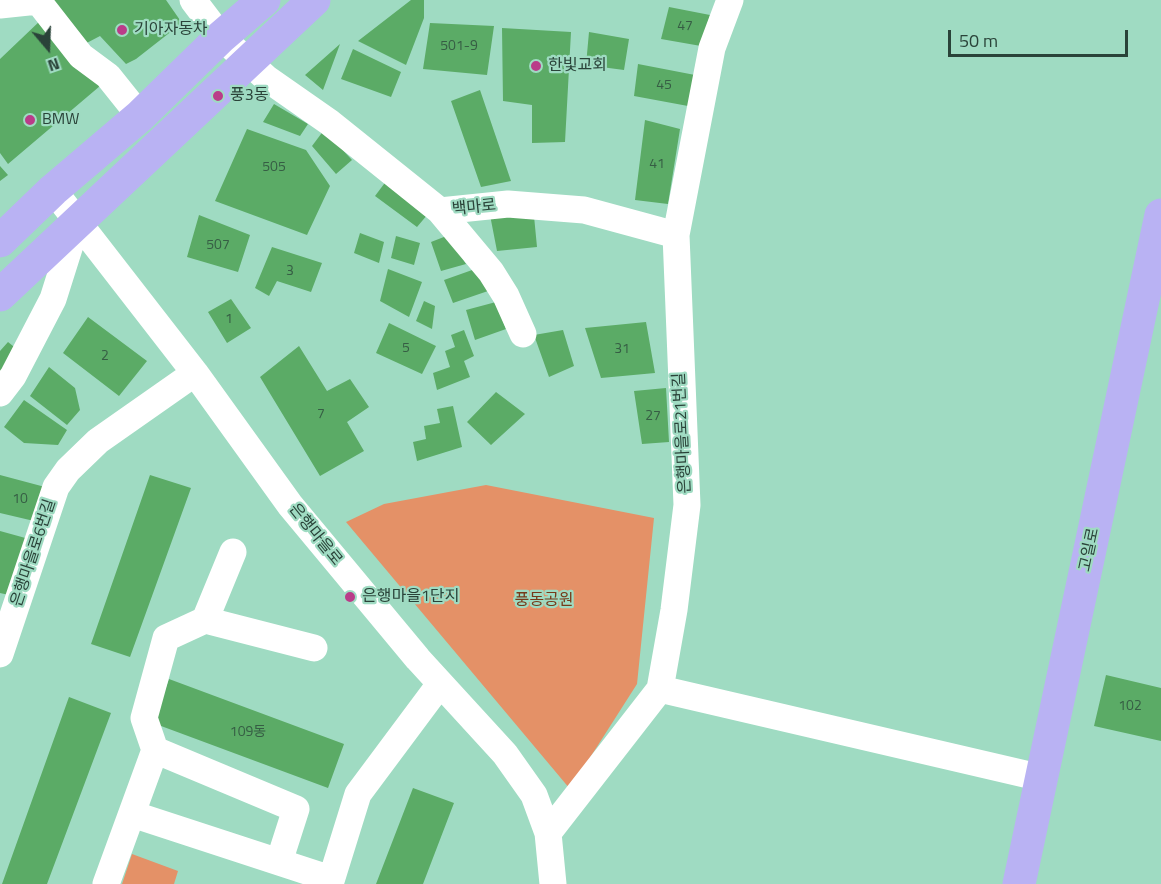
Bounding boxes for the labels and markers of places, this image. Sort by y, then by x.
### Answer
place label: 기아자동차 [134,20,208,40]
marker: 기아자동차 [115,23,129,37]
place label: 한빛교회 [548,56,607,76]
marker: 한빛교회 [529,59,543,73]
place label: 풍3동 [230,86,268,106]
marker: 풍3동 [211,89,225,103]
place label: BMW [42,110,79,130]
marker: BMW [23,113,37,127]
place label: 은행마을1단지 [362,587,459,607]
marker: 은행마을1단지 [343,590,357,604]

